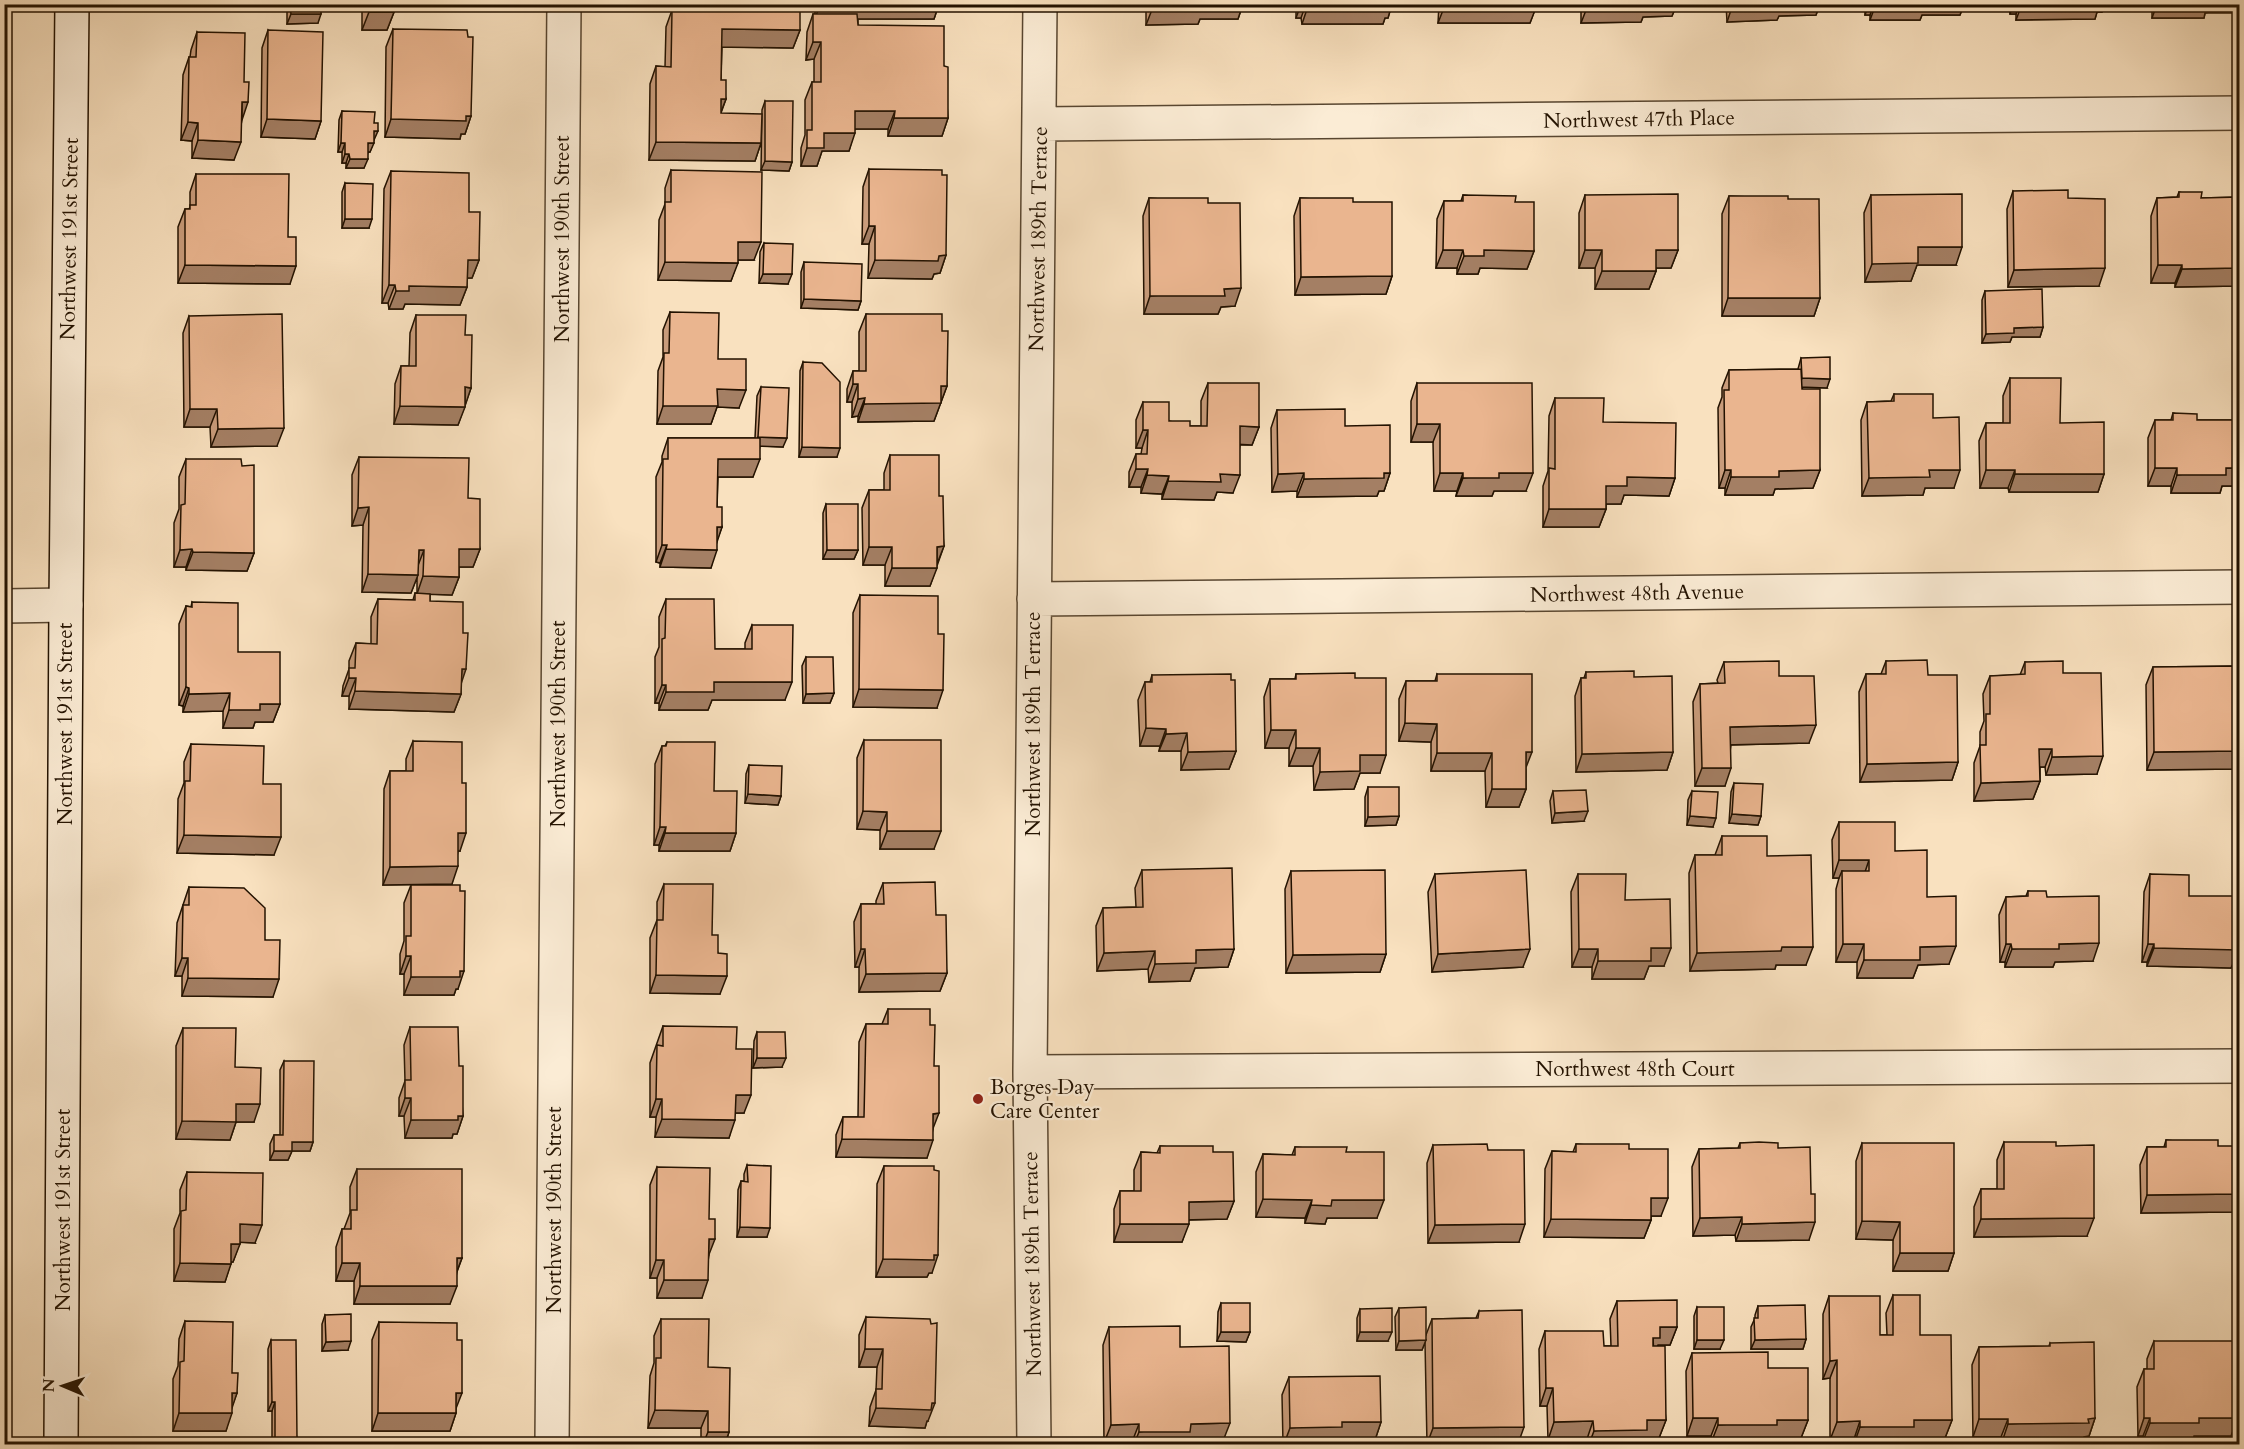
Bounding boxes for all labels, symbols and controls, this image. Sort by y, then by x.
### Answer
street label: Northwest 47th Place [1543,103,1735,136]
street label: Northwest 189th Terrace [1022,126,1055,352]
street label: Northwest 190th Street [548,135,577,343]
street label: Northwest 191st Street [53,137,86,341]
street label: Northwest 48th Avenue [1530,577,1744,610]
street label: Northwest 189th Terrace [1019,611,1048,837]
street label: Northwest 190th Street [544,620,573,828]
street label: Northwest 191st Street [51,622,80,825]
street label: Northwest 48th Court [1535,1055,1735,1084]
place label: Borges Day Care Center [990,1073,1100,1126]
marker: Borges Day Care Center [971,1092,985,1106]
street label: Northwest 190th Street [540,1106,569,1314]
street label: Northwest 191st Street [49,1108,78,1311]
street label: Northwest 189th Terrace [1016,1151,1049,1377]
north arrow [33,1356,93,1416]
text: N [38,1378,60,1393]

